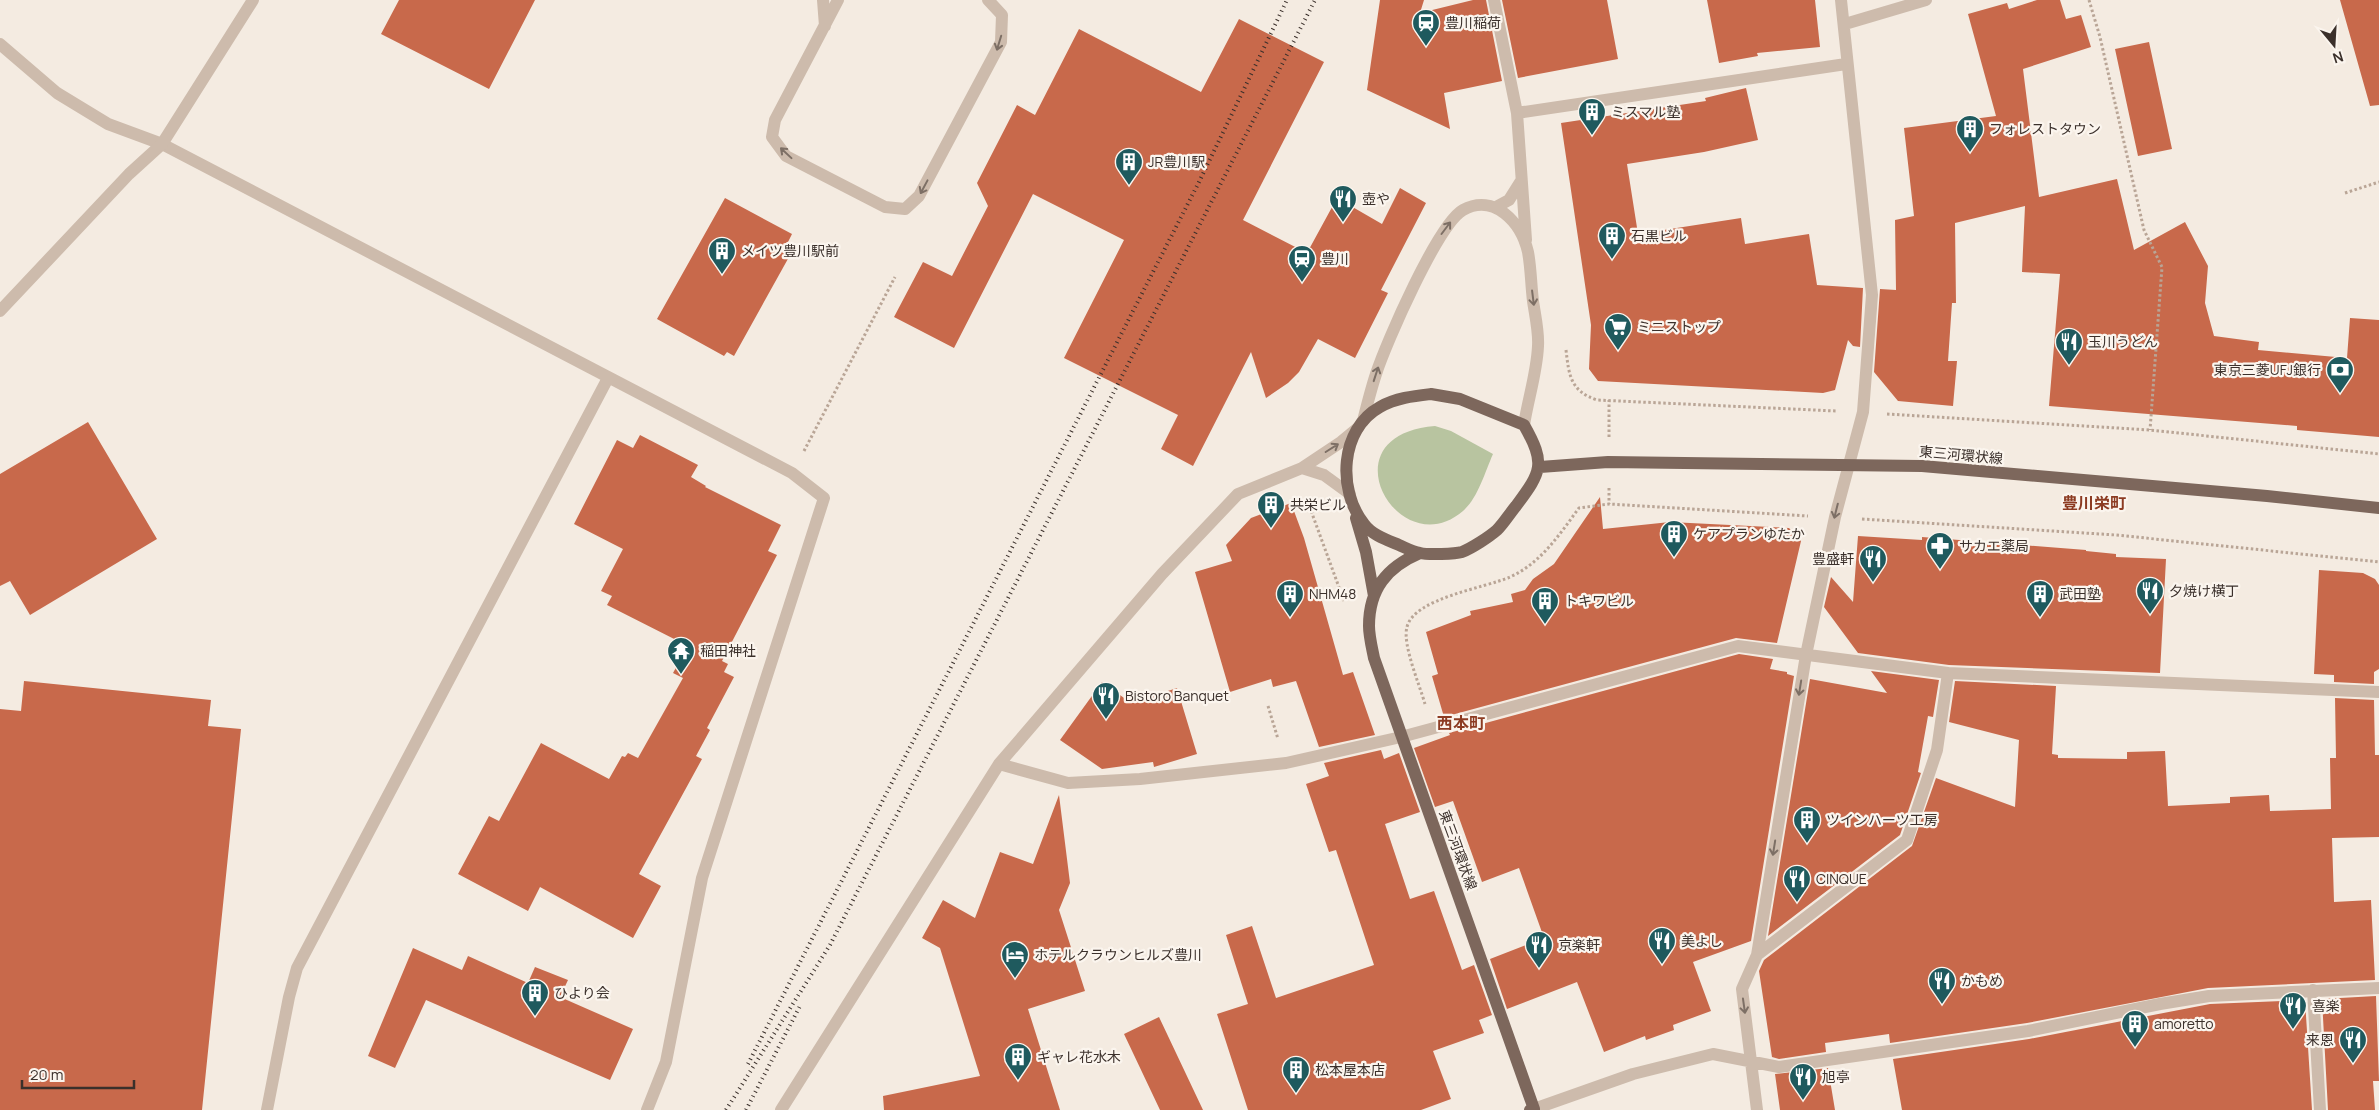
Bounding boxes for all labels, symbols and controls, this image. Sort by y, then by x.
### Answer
station icon: 豊川稲荷 [1411,8,1441,47]
place label: 豊川稲荷 [1445,13,1501,32]
north arrow [2309,20,2359,70]
one-way arrow [993,34,1003,50]
text: N [2330,47,2346,68]
building icon: ミスマル塾 [1577,97,1607,136]
place label: ミスマル塾 [1611,102,1681,121]
building icon: フォレストタウン [1955,114,1985,153]
place label: フォレストタウン [1989,119,2101,138]
building icon: JR豊川駅 [1114,147,1144,186]
one-way arrow [780,148,793,159]
place label: JR豊川駅 [1148,152,1205,171]
one-way arrow [919,179,929,194]
restaurant icon: 壺や [1328,184,1358,223]
place label: 壺や [1362,189,1390,208]
building icon: 石黒ビル [1597,221,1627,260]
one-way arrow [1440,222,1451,235]
place label: 石黒ビル [1631,226,1687,245]
building icon: メイツ豊川駅前 [707,236,737,275]
place label: メイツ豊川駅前 [741,241,839,260]
station icon: 豊川 [1287,244,1317,283]
place label: 豊川 [1321,249,1349,268]
one-way arrow [1528,290,1538,306]
supermarket icon: ミニストップ [1603,312,1633,351]
place label: ミニストップ [1637,317,1721,336]
restaurant icon: 玉川うどん [2054,327,2084,366]
place label: 玉川うどん [2088,332,2158,351]
bank icon: 東京三菱UFJ銀行 [2325,355,2355,394]
place label: 東京三菱UFJ銀行 [2214,360,2321,379]
one-way arrow [1372,367,1381,383]
street label: 東三河環状線 [1918,441,2004,468]
one-way arrow [1325,443,1339,453]
building icon: 共栄ビル [1256,490,1286,529]
district label: 豊川栄町 [2062,492,2126,514]
place label: 共栄ビル [1290,495,1346,514]
one-way arrow [1831,503,1841,519]
building icon: ケアプランゆたか [1659,519,1689,558]
place label: ケアプランゆたか [1693,524,1805,543]
pharmacy icon: サカエ薬局 [1925,531,1955,570]
place label: サカエ薬局 [1959,536,2029,555]
restaurant icon: 豊盛軒 [1858,544,1888,583]
place label: 豊盛軒 [1812,549,1854,568]
restaurant icon: 夕焼け横丁 [2135,576,2165,615]
building icon: NHM48 [1275,579,1305,618]
building icon: 武田塾 [2025,579,2055,618]
place label: 夕焼け横丁 [2169,581,2239,600]
place label: NHM48 [1309,584,1356,603]
place label: 武田塾 [2059,584,2101,603]
building icon: トキワビル [1530,586,1560,625]
place label: トキワビル [1564,591,1634,610]
temple icon: 稲田神社 [666,636,696,675]
place label: 稲田神社 [700,641,756,660]
one-way arrow [1795,679,1805,695]
restaurant icon: Bistoro Banquet [1091,681,1121,720]
place label: Bistoro Banquet [1125,686,1229,705]
district label: 西本町 [1437,712,1485,734]
building icon: ツインハーツ工房 [1792,805,1822,844]
street label: 東三河環状線 [1435,807,1482,893]
place label: ツインハーツ工房 [1826,810,1938,829]
one-way arrow [1769,840,1779,856]
restaurant icon: CINQUE [1782,864,1812,903]
place label: CINQUE [1816,869,1867,888]
restaurant icon: 美よし [1647,926,1677,965]
restaurant icon: 京楽軒 [1524,930,1554,969]
place label: 美よし [1681,931,1723,950]
place label: 京楽軒 [1558,935,1600,954]
hotel icon: ホテルクラウンヒルズ豊川 [1000,940,1030,979]
place label: ホテルクラウンヒルズ豊川 [1034,945,1202,964]
restaurant icon: かもめ [1927,966,1957,1005]
place label: かもめ [1961,971,2003,990]
building icon: ひより会 [520,978,550,1017]
place label: ひより会 [554,983,610,1002]
restaurant icon: 喜楽 [2278,991,2308,1030]
place label: 喜楽 [2312,996,2340,1015]
one-way arrow [1739,997,1749,1013]
building icon: amoretto [2120,1009,2150,1048]
place label: amoretto [2154,1014,2214,1033]
restaurant icon: 来恩 [2338,1025,2368,1064]
place label: 来恩 [2306,1030,2334,1049]
building icon: ギャレ花水木 [1003,1042,1033,1081]
place label: ギャレ花水木 [1037,1047,1121,1066]
building icon: 松本屋本店 [1281,1055,1311,1094]
scale bar [22,1058,135,1090]
place label: 松本屋本店 [1315,1060,1385,1079]
restaurant icon: 旭亭 [1788,1062,1818,1101]
text: 20 m [30,1064,63,1085]
place label: 旭亭 [1822,1067,1850,1086]

